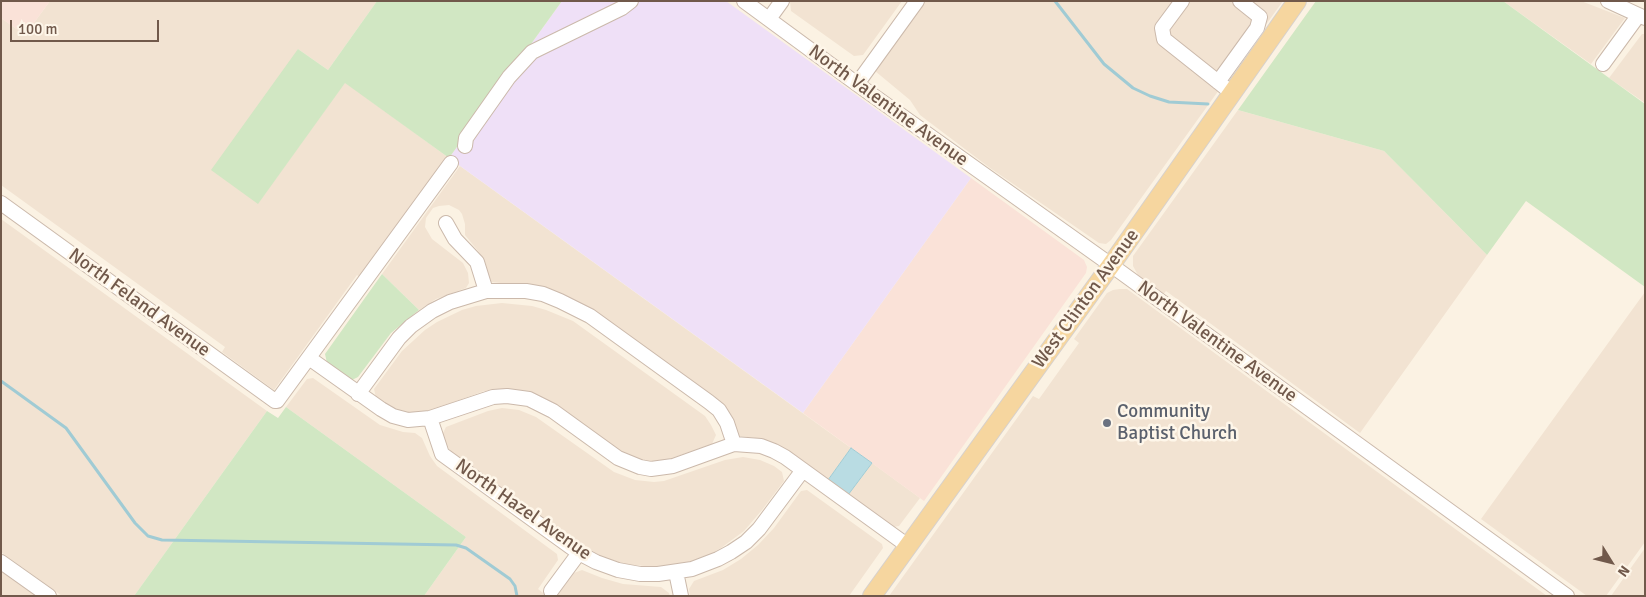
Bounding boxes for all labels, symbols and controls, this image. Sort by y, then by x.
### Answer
scale bar [12,10,161,42]
text: 100 m [18,20,58,38]
street label: North Valentine Avenue [804,40,972,172]
street label: West Clinton Avenue [1028,225,1144,373]
street label: North Feland Avenue [64,244,214,362]
street label: North Valentine Avenue [1133,276,1301,408]
place label: Community Baptist Church [1117,401,1237,445]
marker: Community Baptist Church [1101,417,1113,429]
street label: North Hazel Avenue [451,455,595,565]
north arrow [1586,537,1636,587]
text: N [1614,562,1633,580]

